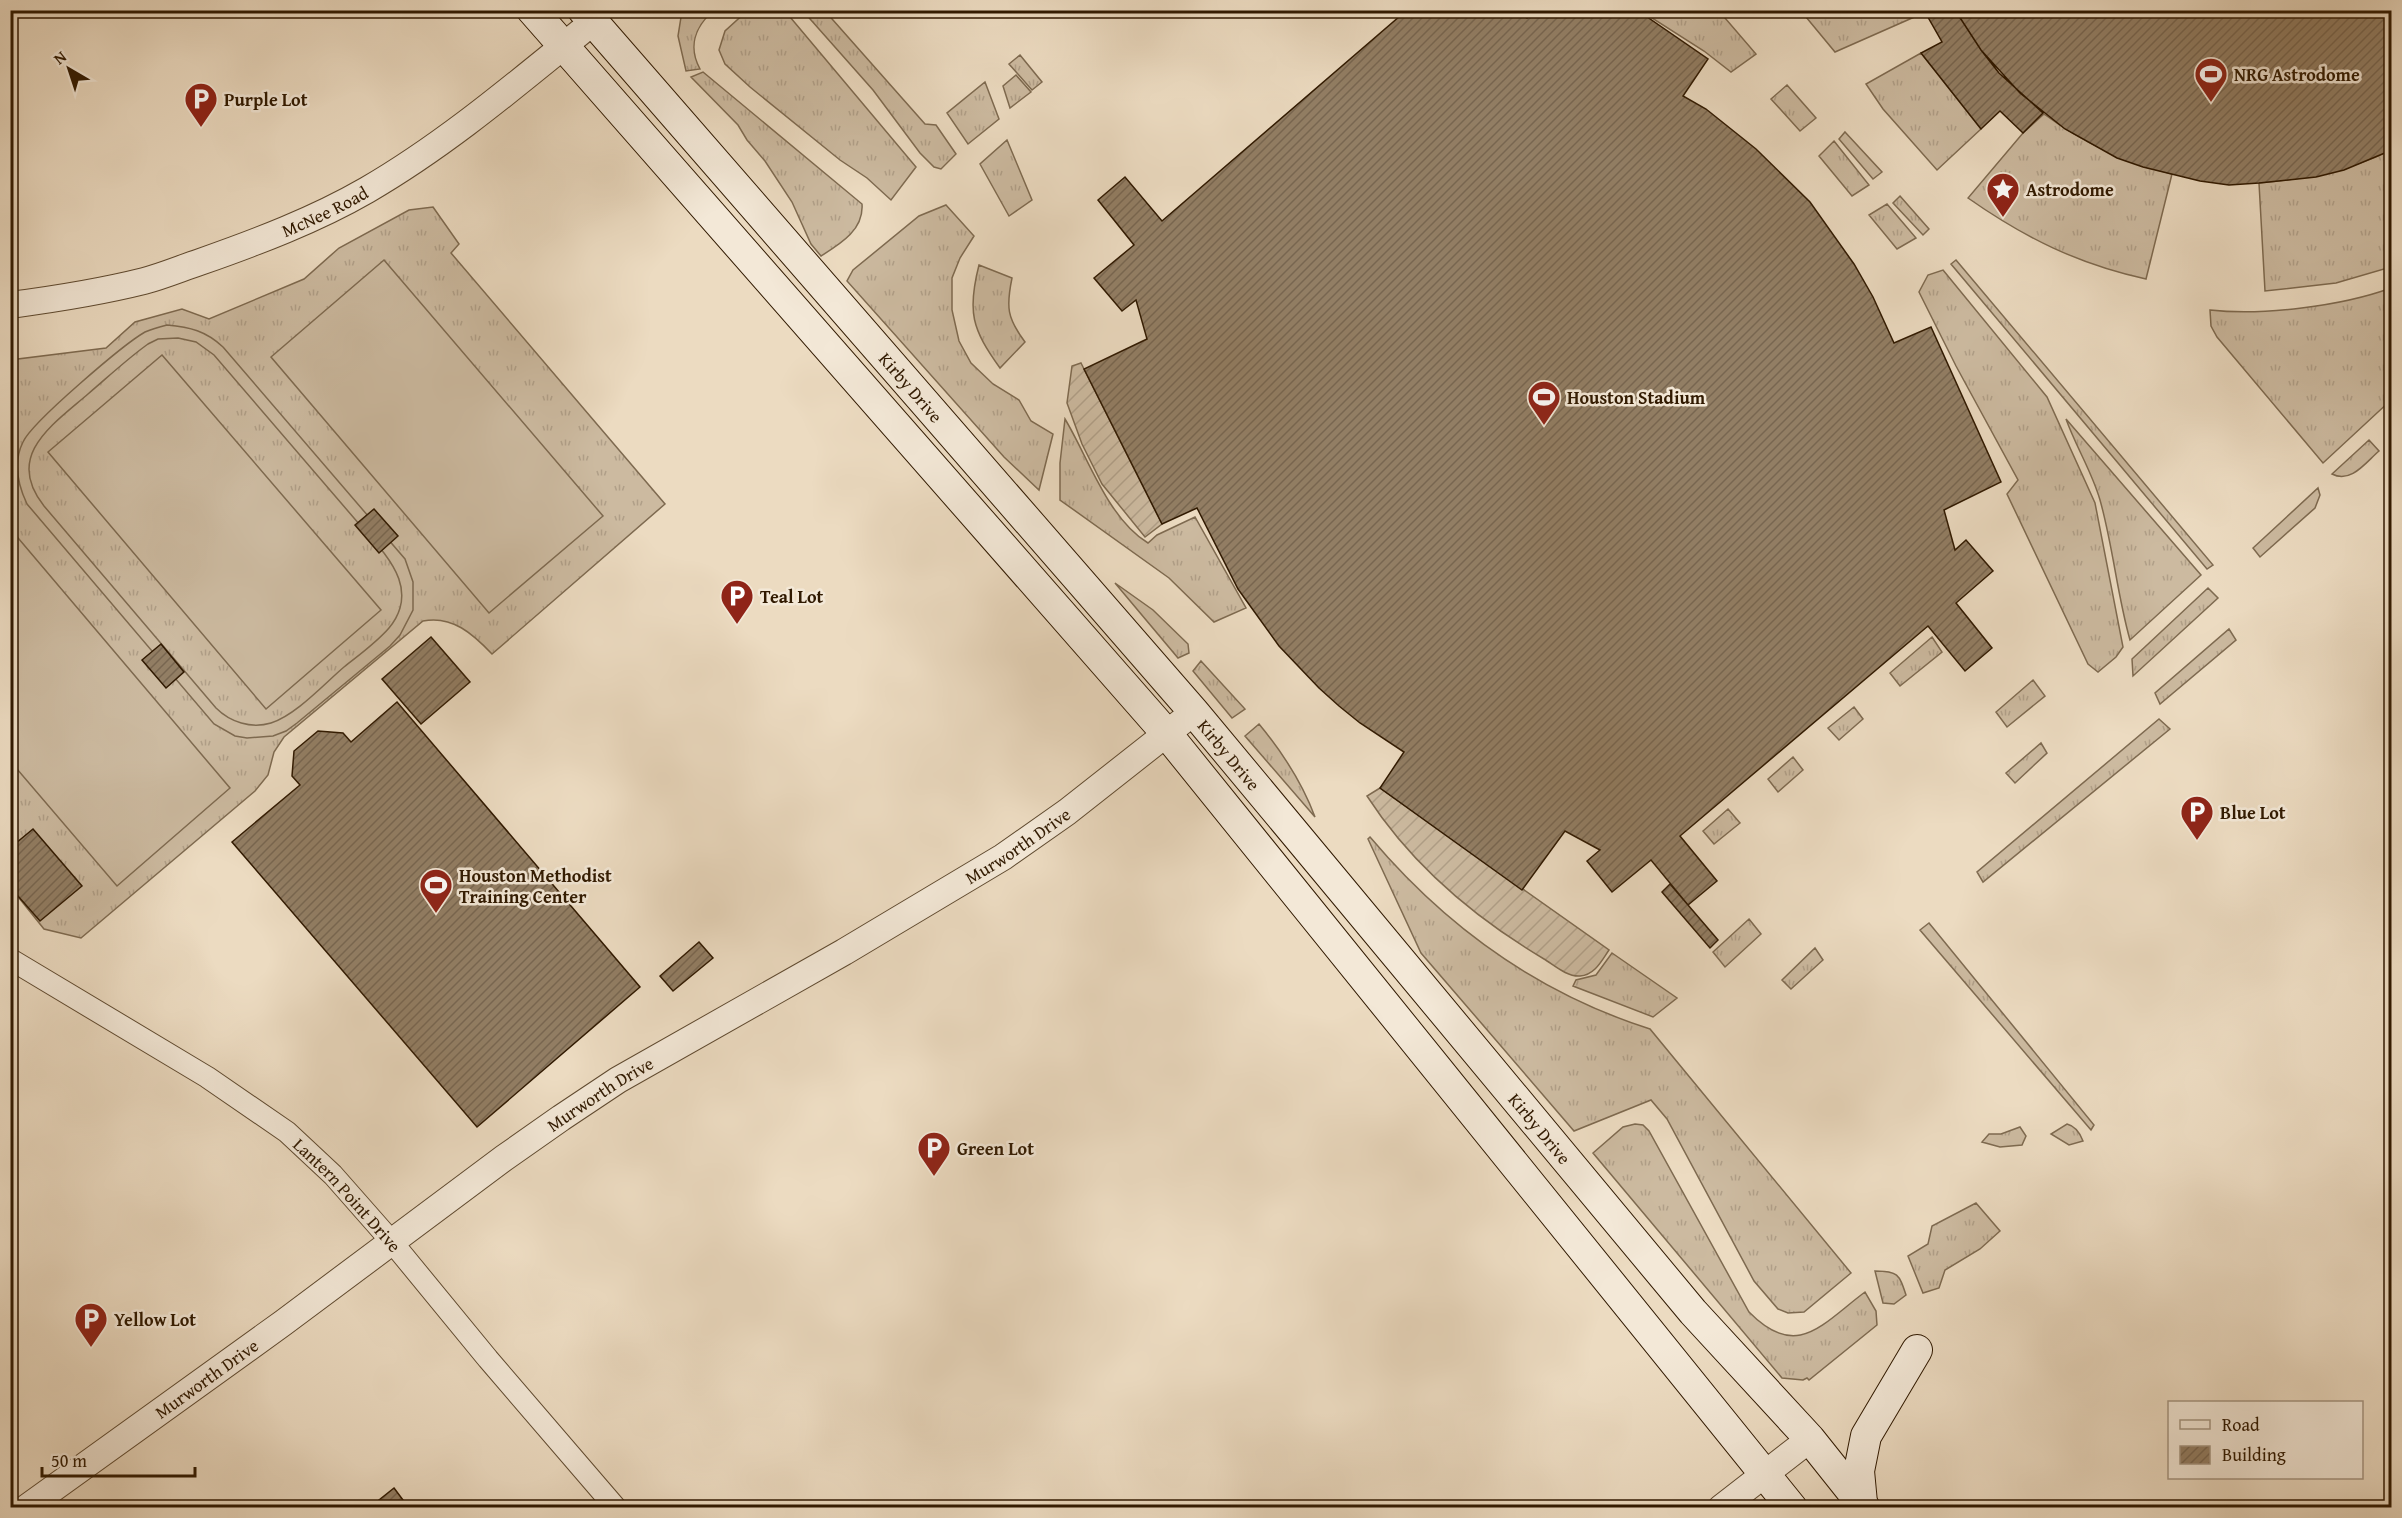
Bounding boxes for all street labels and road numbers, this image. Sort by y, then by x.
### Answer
street label: McNee Road [277,179,373,243]
street label: Kirby Drive [873,346,950,428]
street label: Kirby Drive [1192,713,1267,796]
street label: Murworth Drive [960,800,1076,890]
street label: Murworth Drive [541,1049,658,1138]
street label: Kirby Drive [1502,1087,1578,1170]
street label: Lantern Point Drive [287,1131,408,1258]
street label: Murworth Drive [149,1332,264,1425]

